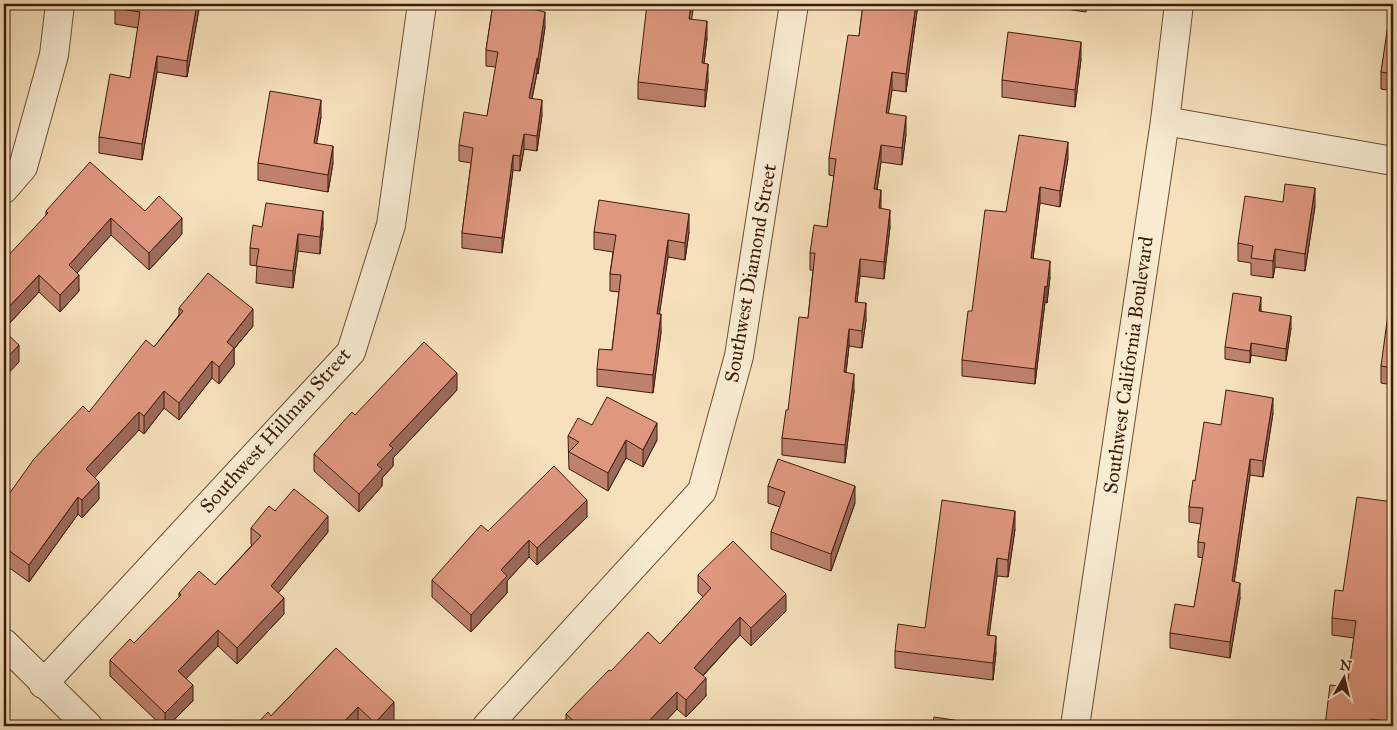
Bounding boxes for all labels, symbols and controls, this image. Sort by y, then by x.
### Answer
street label: Southwest Diamond Street [719,162,781,384]
street label: Southwest California Boulevard [1098,235,1158,495]
street label: Southwest Hillman Street [194,342,356,518]
north arrow [1320,652,1370,702]
text: N [1339,656,1353,675]

